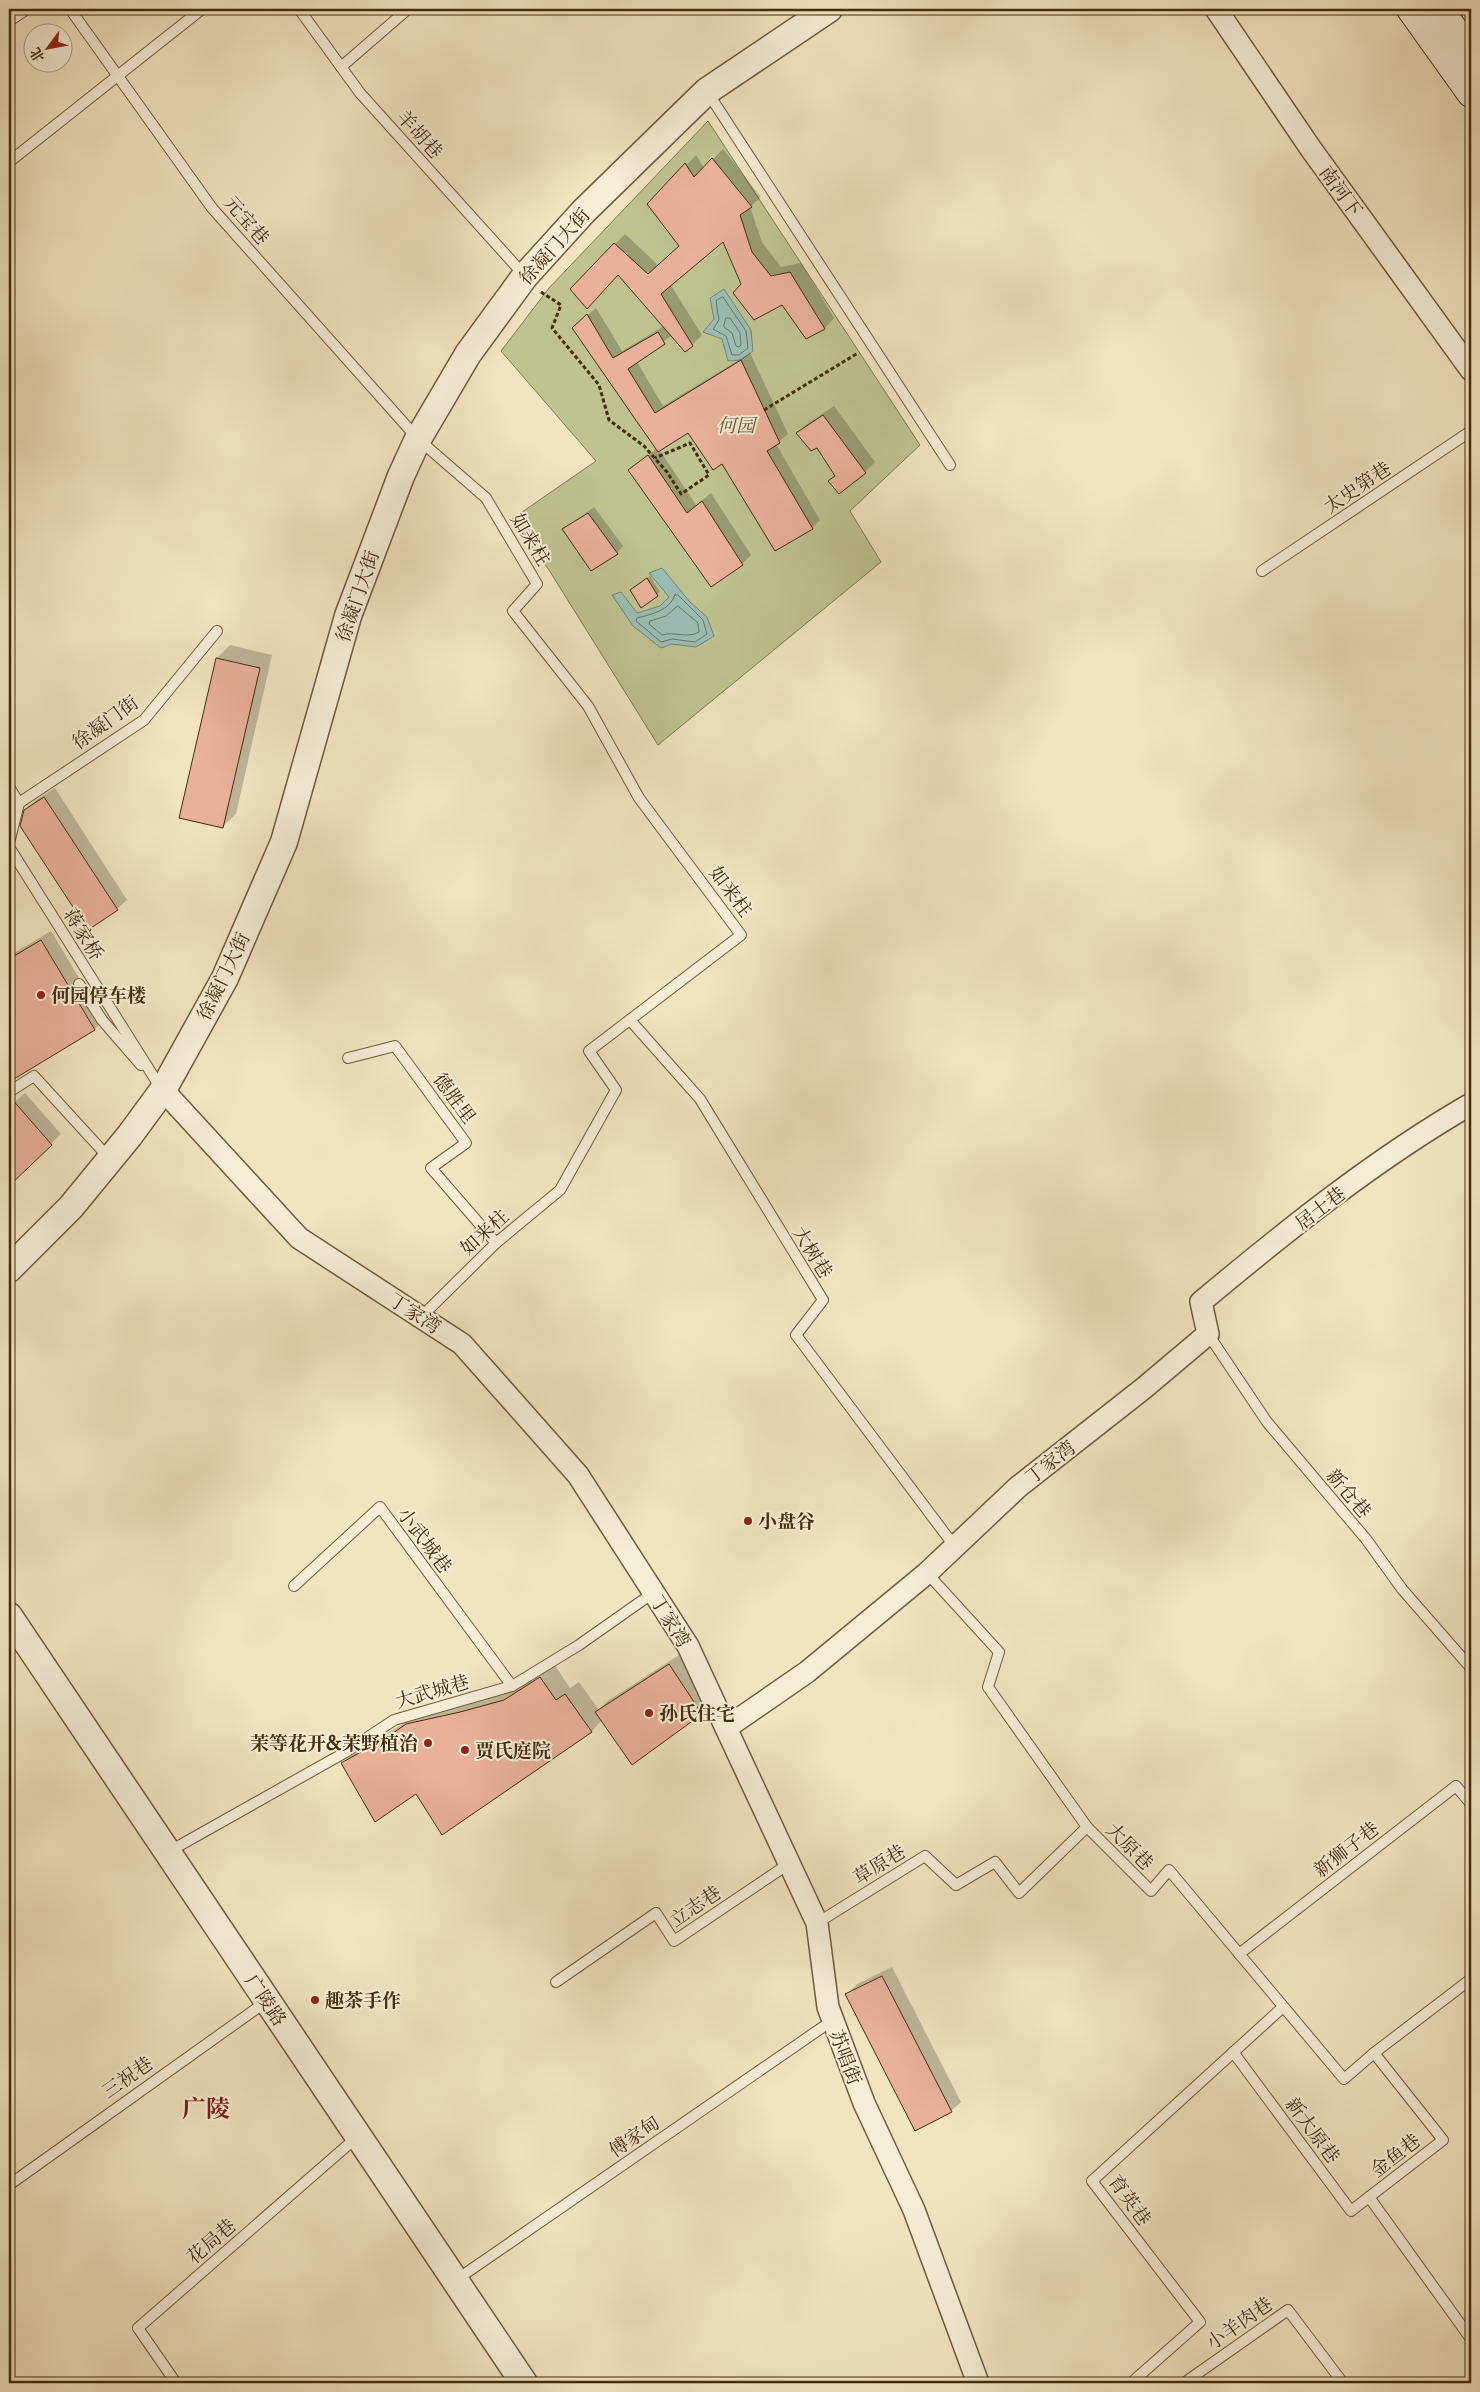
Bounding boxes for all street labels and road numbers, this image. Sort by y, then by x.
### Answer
street label: 羊胡巷 [391,105,447,164]
street label: 南河下 [1314,161,1367,222]
street label: 元宝巷 [218,191,274,250]
street label: 徐凝门大街 [514,203,595,290]
street label: 太史第巷 [1319,457,1396,519]
street label: 如来柱 [505,509,555,570]
street label: 徐凝门大街 [331,547,385,645]
street label: 徐凝门街 [68,691,143,755]
street label: 如来柱 [703,862,757,922]
street label: 蒋家桥 [58,904,108,965]
street label: 徐凝门大街 [192,928,256,1024]
street label: 德胜里 [428,1068,481,1129]
street label: 居士巷 [1291,1182,1351,1236]
street label: 如来柱 [455,1205,514,1261]
street label: 大树巷 [787,1222,837,1283]
street label: 丁家湾 [384,1288,445,1339]
street label: 丁家湾 [1021,1436,1080,1490]
street label: 新仓巷 [1321,1464,1376,1523]
street label: 小武城巷 [392,1503,457,1578]
street label: 丁家湾 [645,1591,695,1652]
street label: 大武城巷 [392,1670,472,1714]
street label: 新狮子巷 [1309,1817,1384,1883]
street label: 大原巷 [1101,1818,1158,1875]
street label: 草原巷 [849,1840,910,1890]
street label: 立志巷 [665,1881,726,1933]
street label: 广陵路 [239,1970,291,2031]
street label: 苏唱街 [824,2026,866,2088]
street label: 三祝巷 [97,2052,158,2104]
street label: 新大原巷 [1280,2093,1345,2168]
street label: 傅家甸 [604,2111,665,2163]
street label: 金鱼巷 [1366,2129,1425,2183]
street label: 育英巷 [1103,2170,1156,2231]
street label: 花局巷 [182,2214,241,2270]
street label: 小羊肉巷 [1202,2292,1278,2355]

